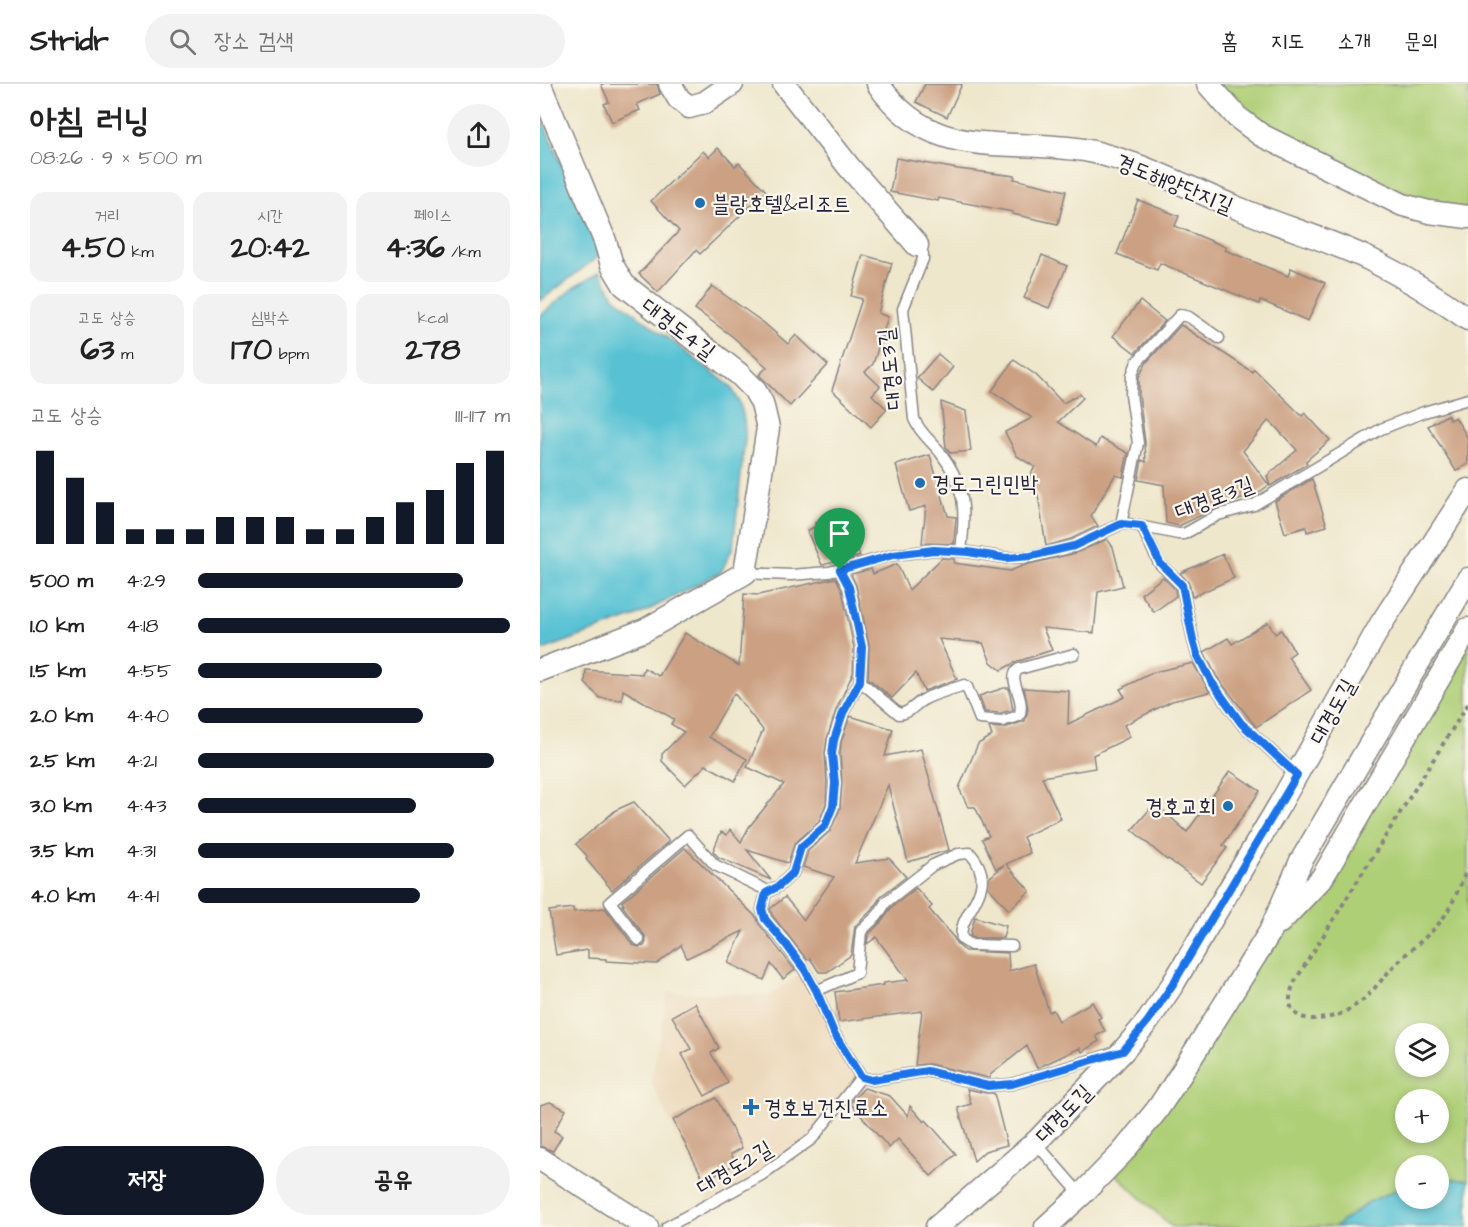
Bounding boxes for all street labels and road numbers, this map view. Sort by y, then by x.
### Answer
street label: 경도해양단지길 [1111,147,1238,222]
street label: 대경도4길 [635,291,722,368]
street label: 대경도3길 [871,326,910,411]
street label: 대경로3길 [1171,469,1259,528]
street label: 대경도길 [1303,673,1364,750]
street label: 대경도길 [1028,1078,1100,1150]
street label: 대경도2길 [691,1133,779,1203]

